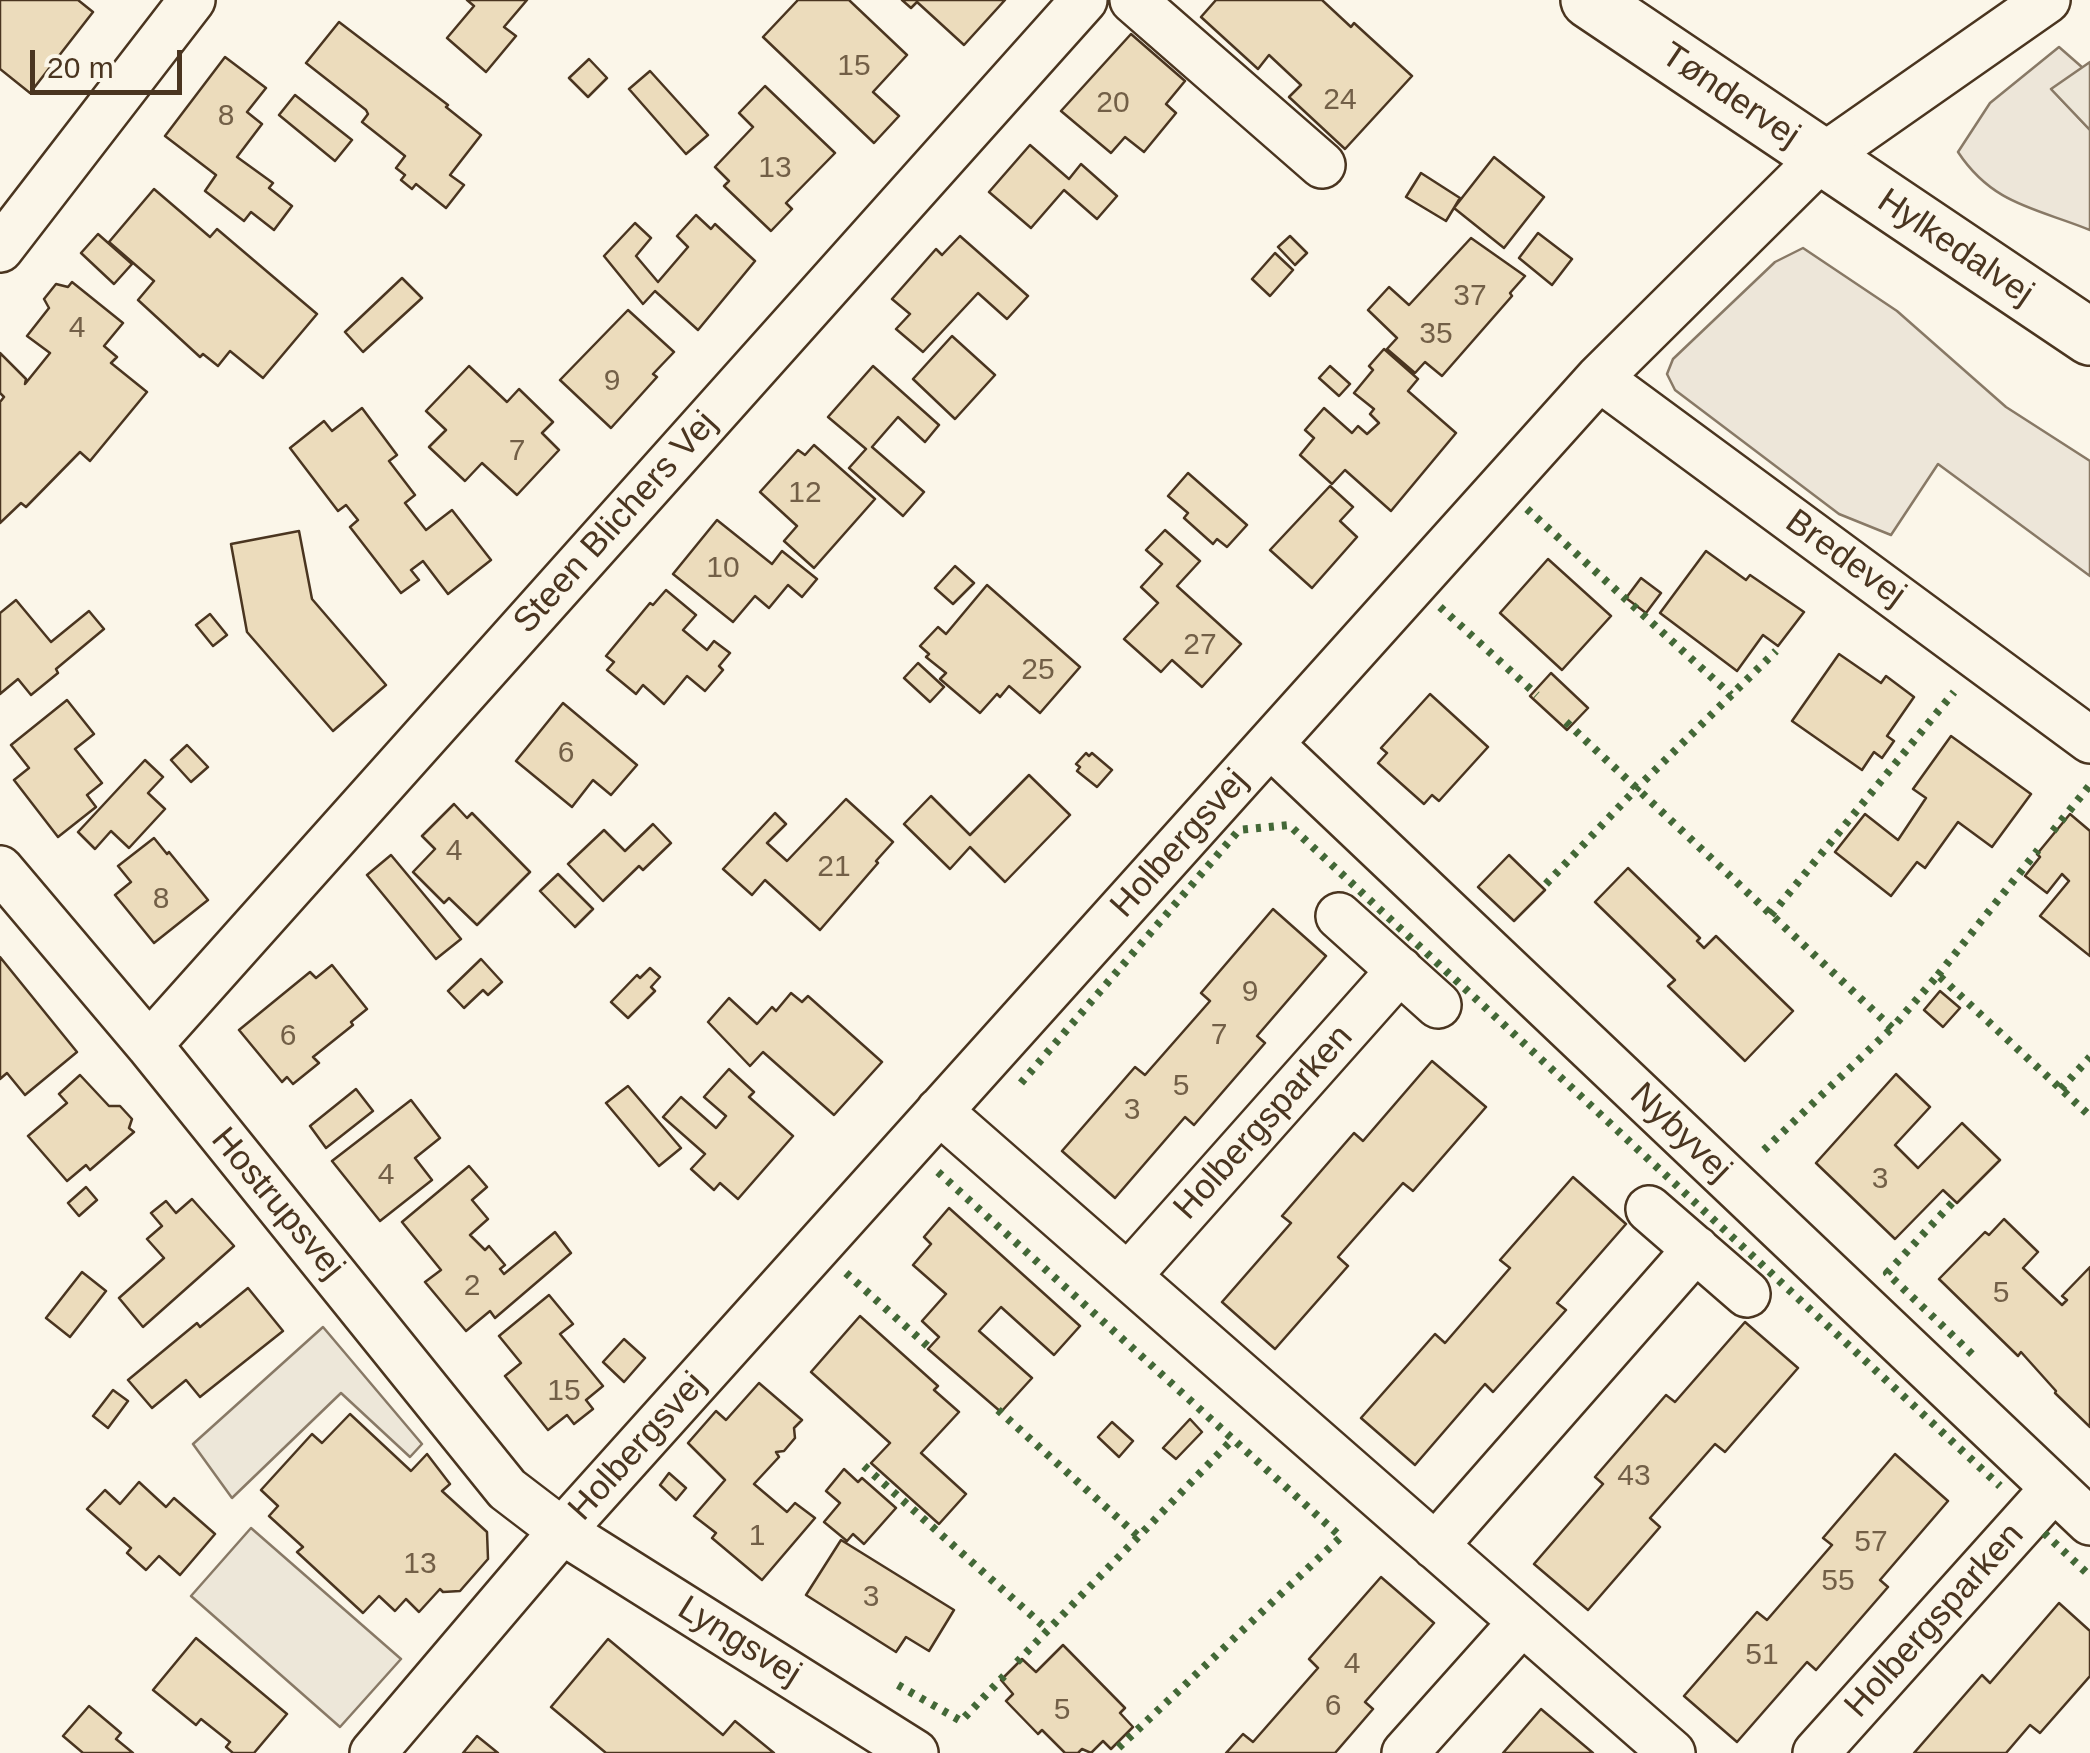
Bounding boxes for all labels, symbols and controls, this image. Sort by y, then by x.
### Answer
scale bar [35,30,188,92]
street label: Tøndervej [1653,35,1807,157]
house number: 15 [837,49,871,85]
text: 20 m [47,51,114,84]
house number: 24 [1323,83,1357,119]
house number: 20 [1096,86,1130,122]
house number: 8 [218,99,234,135]
house number: 13 [758,151,792,187]
street label: Hylkedalvej [1869,181,2041,315]
house number: 37 [1453,279,1487,315]
house number: 4 [69,311,85,347]
house number: 35 [1419,317,1453,353]
house number: 9 [604,364,620,400]
street label: Steen Blichers Vej [505,403,727,643]
house number: 7 [509,434,525,470]
house number: 12 [788,476,822,512]
street label: Bredevej [1777,501,1913,617]
house number: 10 [706,551,740,587]
house number: 27 [1183,628,1217,664]
house number: 25 [1021,653,1055,689]
house number: 6 [558,736,574,772]
street label: Holbergsvej [1103,761,1257,927]
house number: 4 [446,834,462,870]
house number: 21 [817,850,851,886]
house number: 8 [153,882,169,918]
house number: 9 [1242,975,1258,1011]
street label: Holbergsparken [1166,1017,1362,1229]
house number: 7 [1211,1018,1227,1054]
house number: 6 [280,1019,296,1055]
house number: 5 [1173,1069,1189,1105]
street label: Nybyvej [1621,1075,1739,1191]
house number: 3 [1124,1093,1140,1129]
street label: Hostrupsvej [202,1120,352,1288]
house number: 4 [378,1158,394,1194]
house number: 3 [1872,1162,1888,1198]
house number: 2 [464,1269,480,1305]
house number: 5 [1993,1276,2009,1312]
street label: Holbergsvej [561,1364,715,1530]
house number: 15 [547,1374,581,1410]
house number: 43 [1617,1459,1651,1495]
street label: Holbergsparken [1837,1515,2033,1727]
house number: 1 [749,1519,765,1555]
house number: 57 [1854,1525,1888,1561]
house number: 13 [403,1547,437,1583]
house number: 55 [1821,1564,1855,1600]
house number: 3 [863,1580,879,1616]
street label: Lyngsvej [670,1588,808,1696]
house number: 51 [1745,1638,1779,1674]
house number: 4 [1344,1647,1360,1683]
house number: 6 [1325,1689,1341,1725]
house number: 5 [1054,1693,1070,1729]

